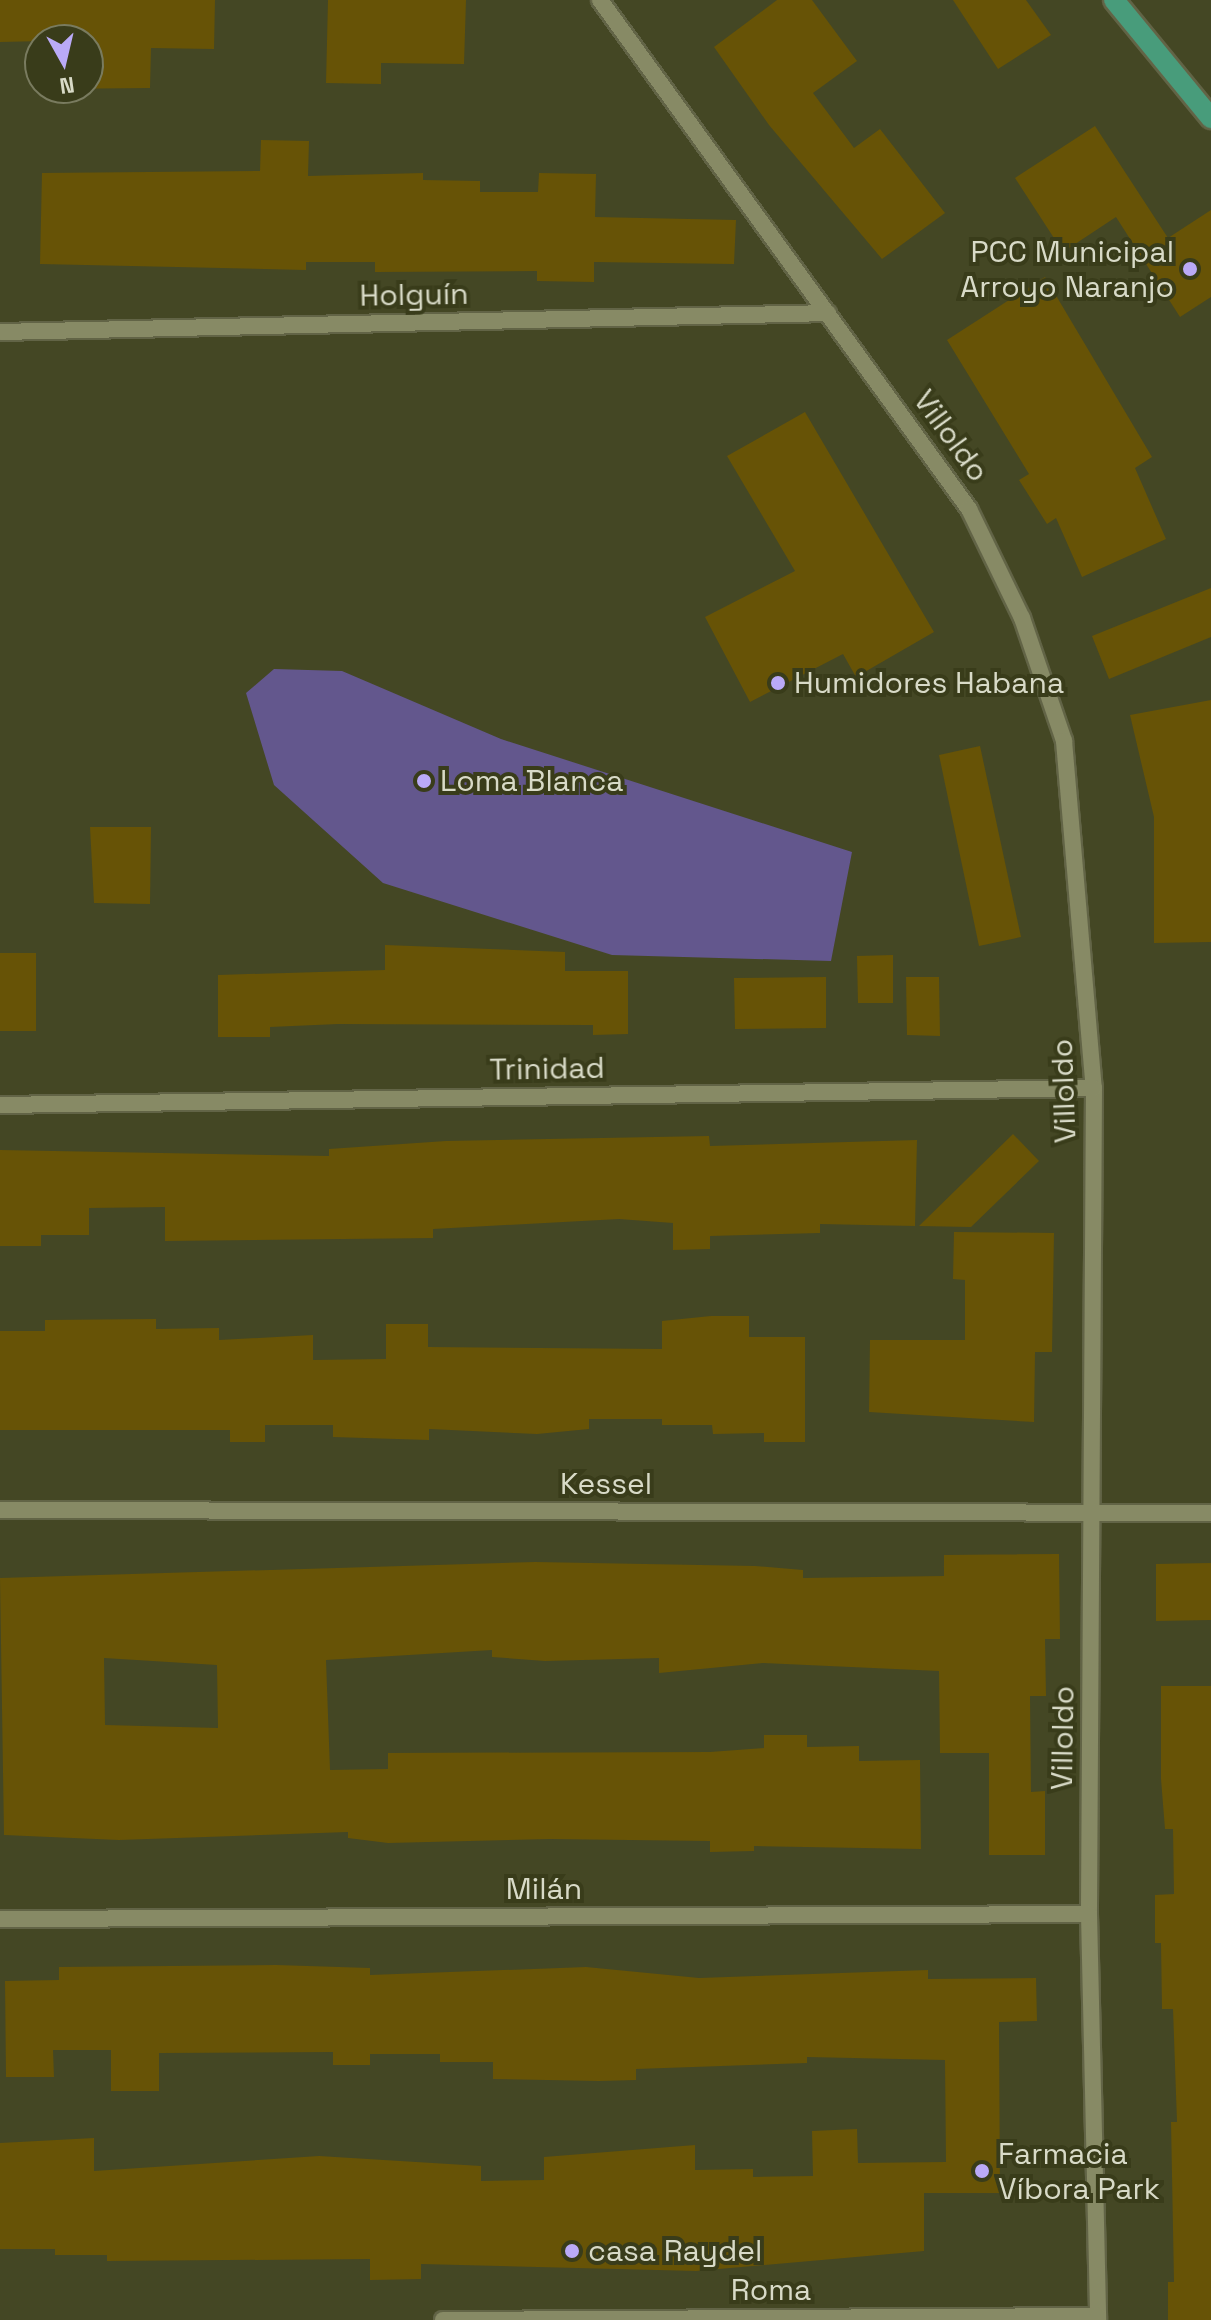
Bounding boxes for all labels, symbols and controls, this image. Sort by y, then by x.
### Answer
north arrow [24,24,104,104]
text: N [58,71,76,101]
place label: PCC Municipal Arroyo Naranjo [960,234,1174,304]
marker: PCC Municipal Arroyo Naranjo [1181,260,1199,278]
street label: Holguín [359,276,469,314]
street label: Villoldo [906,383,996,489]
place label: Humidores Habana [794,665,1064,701]
marker: Humidores Habana [769,674,787,692]
place label: Loma Blanca [440,763,624,799]
marker: Loma Blanca [415,772,433,790]
street label: Villoldo [1044,1038,1084,1144]
street label: Trinidad [489,1050,605,1088]
street label: Kessel [560,1466,652,1502]
street label: Villoldo [1044,1686,1082,1790]
street label: Milán [506,1871,582,1907]
place label: Farmacia Víbora Park [998,2136,1160,2206]
marker: Farmacia Víbora Park [973,2162,991,2180]
place label: casa Raydel [588,2233,762,2269]
marker: casa Raydel [563,2242,581,2260]
street label: Roma [731,2272,811,2308]

